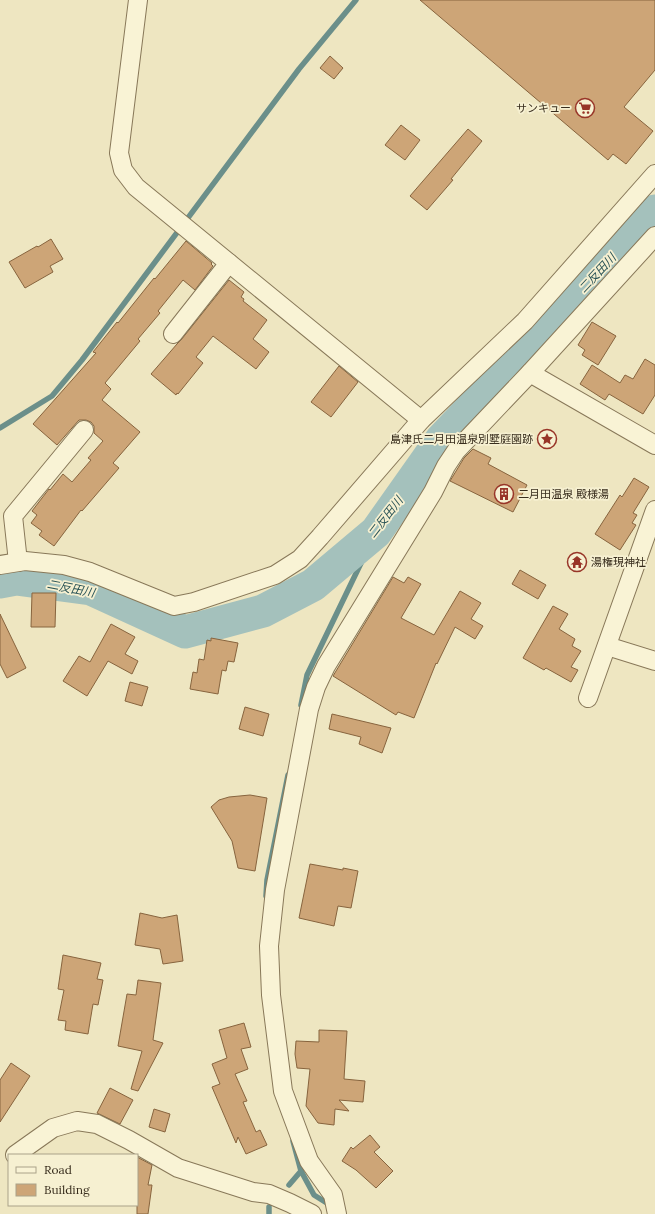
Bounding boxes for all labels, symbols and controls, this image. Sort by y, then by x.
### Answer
supermarket icon: サンキュー [574,97,596,119]
place label: サンキュー [516,101,571,115]
water label: 二反田川 [575,249,620,296]
place icon: 島津氏二月田温泉別墅庭園跡 [536,428,558,450]
place label: 島津氏二月田温泉別墅庭園跡 [390,432,533,446]
building icon: 二月田温泉 殿様湯 [493,483,515,505]
place label: 二月田温泉 殿様湯 [518,487,609,501]
water label: 二反田川 [364,492,407,541]
temple icon: 湯権現神社 [566,551,588,573]
place label: 湯権現神社 [591,555,646,569]
water label: 二反田川 [46,576,98,600]
legend [8,1154,138,1206]
text: Road [44,1162,72,1177]
text: Building [44,1182,90,1197]

